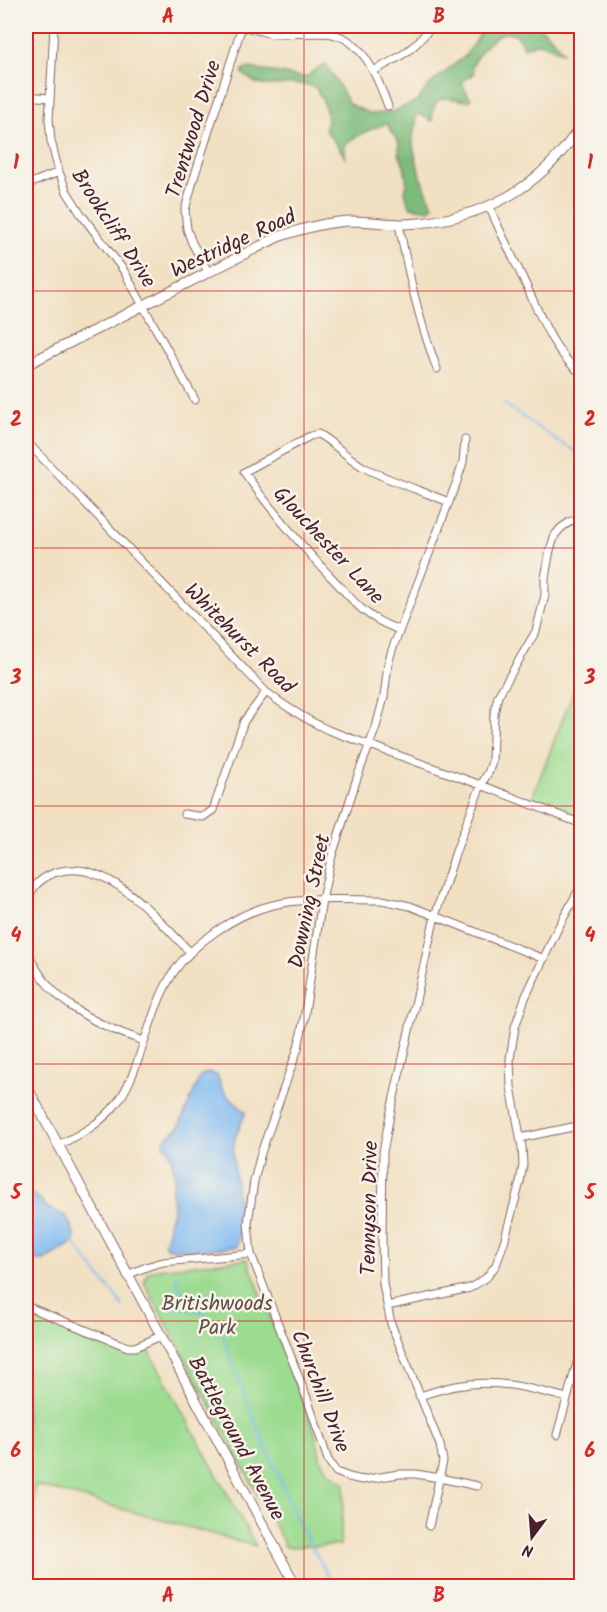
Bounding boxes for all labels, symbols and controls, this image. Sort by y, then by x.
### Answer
text: A [162,2,174,34]
text: B [433,2,445,34]
street label: Trentwood Drive [158,56,231,203]
text: 1 [13,148,19,180]
text: 1 [587,148,593,180]
street label: Brookcliff Drive [62,162,164,296]
street label: Westridge Road [165,201,302,288]
text: 2 [10,405,22,437]
text: 2 [584,405,596,437]
street label: Glouchester Lane [264,479,392,613]
street label: Whitehurst Road [176,576,303,703]
text: 3 [10,663,22,695]
text: 3 [584,663,596,695]
street label: Downing Street [280,830,341,971]
text: 4 [11,921,22,953]
text: 4 [585,921,596,953]
street label: Tennyson Drive [353,1140,388,1276]
text: 5 [10,1178,23,1210]
text: 5 [584,1178,597,1210]
park label: Britishwoods Park [161,1288,273,1345]
street label: Churchill Drive [281,1325,358,1458]
street label: Battleground Avenue [178,1350,293,1528]
text: 6 [11,1436,22,1468]
text: 6 [585,1436,596,1468]
north arrow [502,1507,562,1567]
text: N [520,1537,537,1563]
text: A [162,1581,174,1612]
text: B [433,1581,445,1612]

